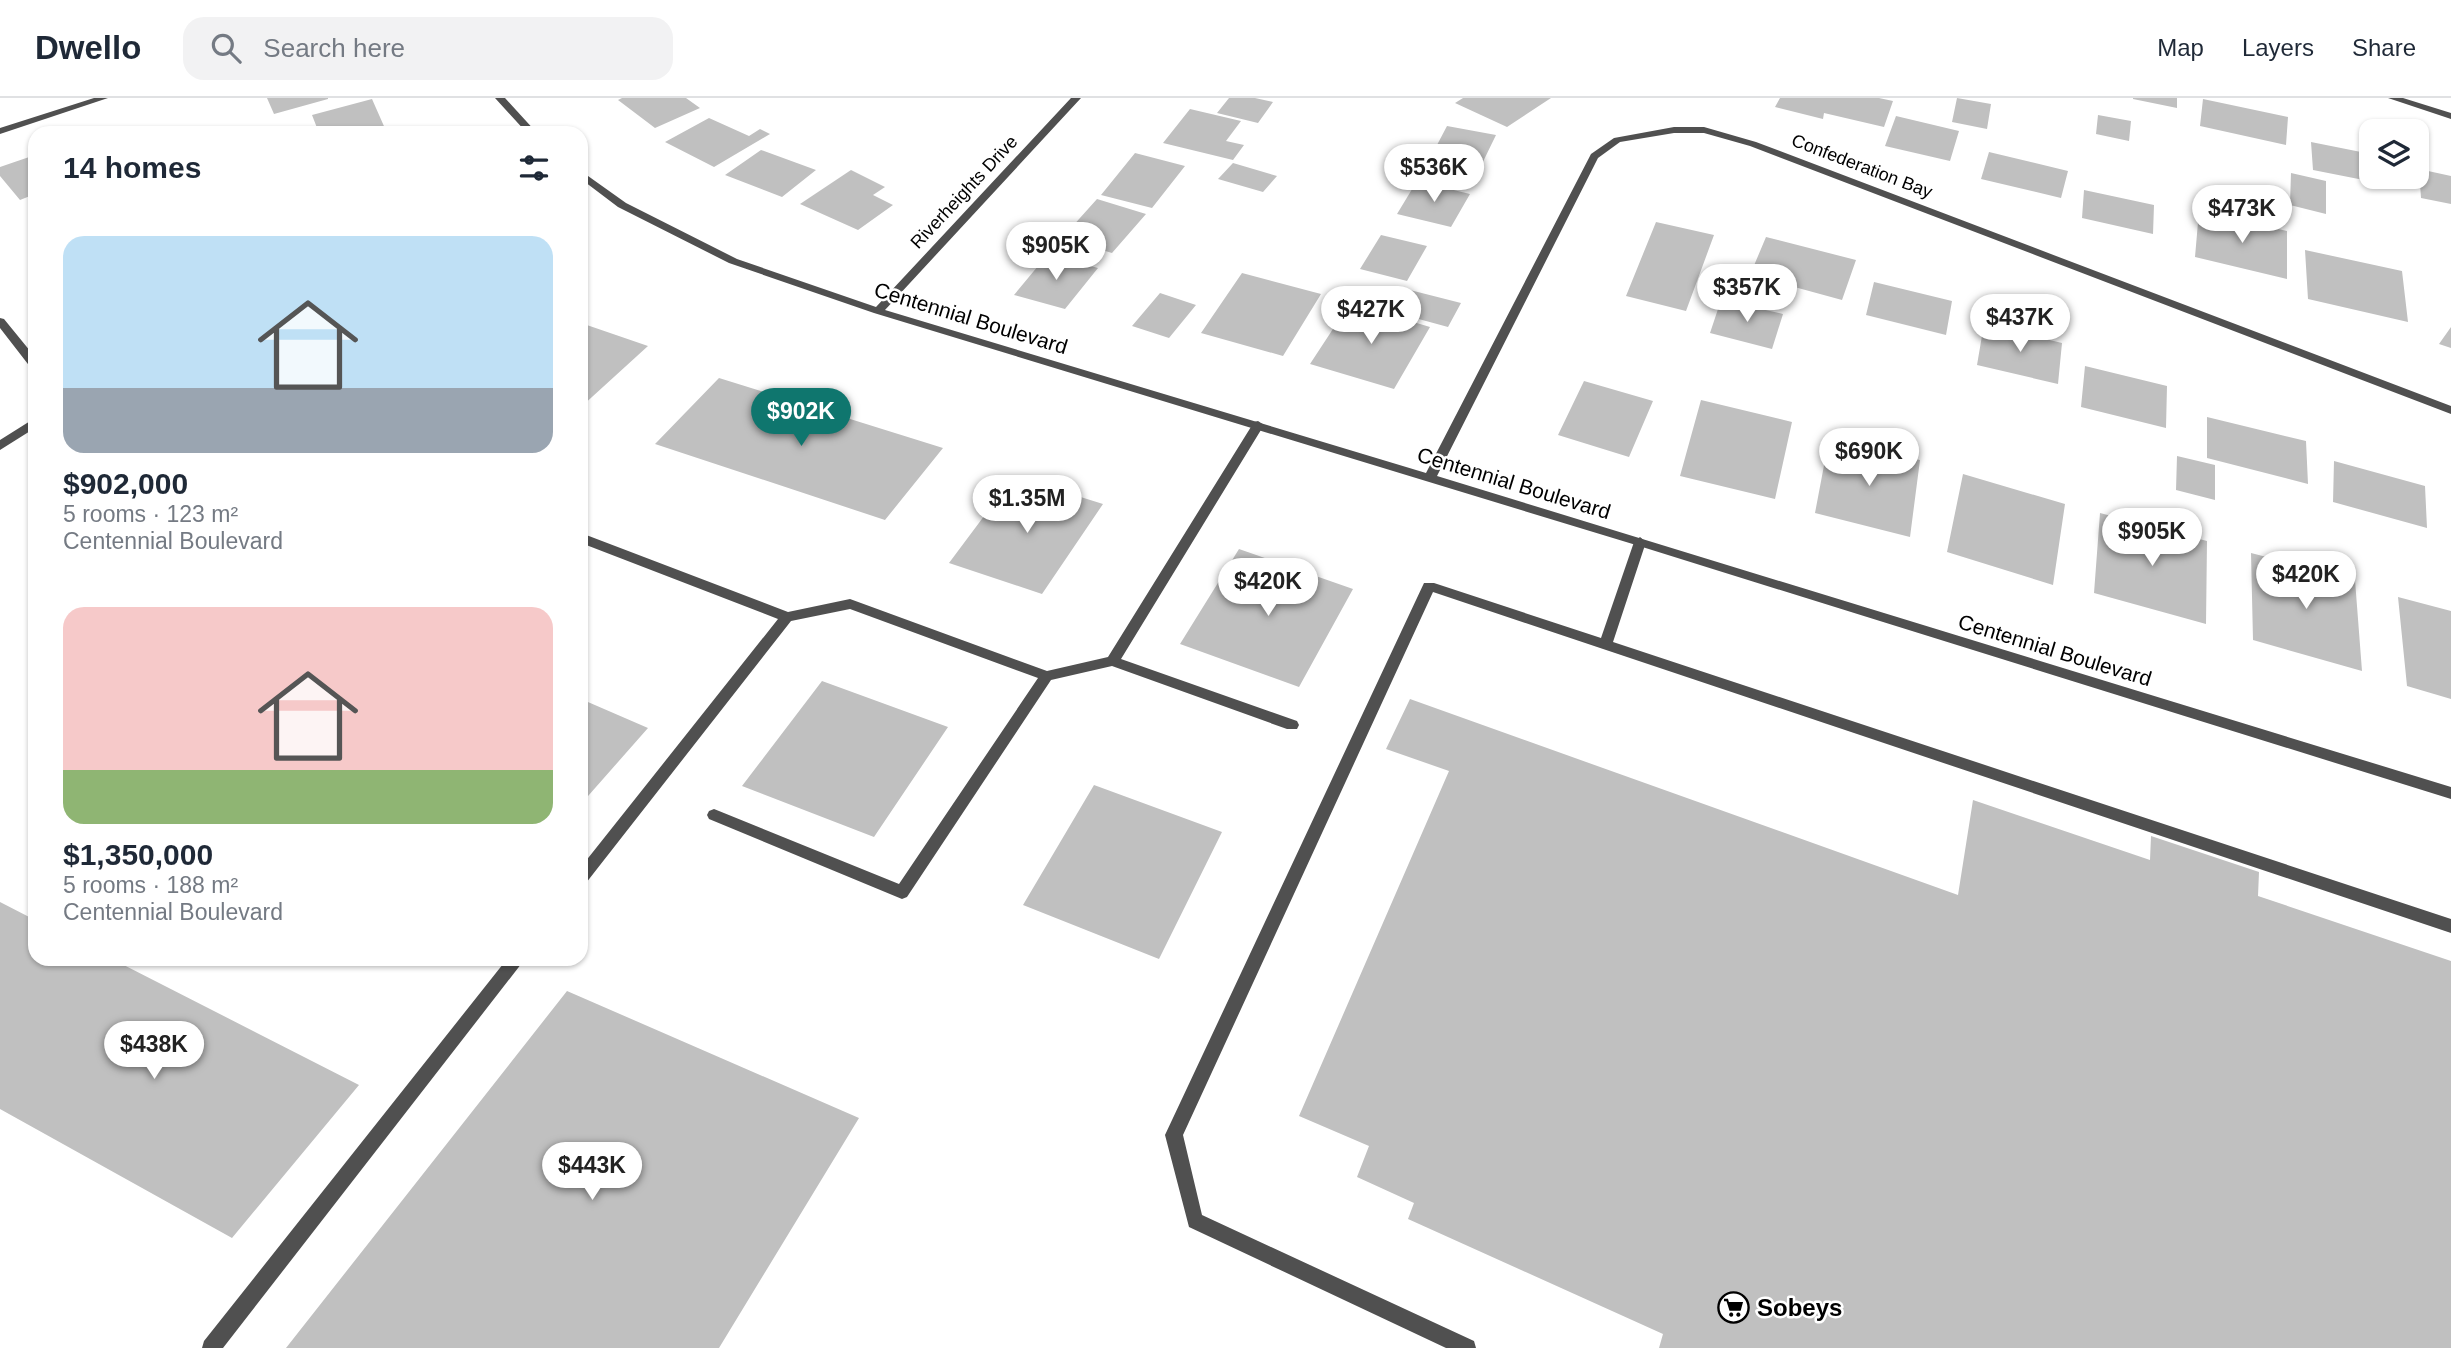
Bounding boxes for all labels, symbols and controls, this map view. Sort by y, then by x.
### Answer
search box [183,17,673,80]
text: Dwello [35,29,141,66]
icon: search [207,29,245,67]
text: Search here [263,33,405,63]
text: Map [2157,34,2204,61]
text: Layers [2242,34,2314,61]
text: Share [2352,34,2416,61]
map controls [2359,119,2429,189]
button: layers [2359,119,2429,189]
street label: Confederation Bay [1789,130,1935,202]
street label: Riverheights Drive [907,131,1021,253]
pin: $536K [1385,144,1483,204]
icon: filters [515,149,553,187]
text: 14 homes [63,151,201,184]
text: $536K [1400,154,1468,180]
pin: $473K [2193,186,2291,245]
text: $473K [2208,195,2276,221]
pin: $905K [1007,222,1105,282]
text: $905K [1022,232,1090,258]
pin: $357K [1698,264,1796,324]
text: $357K [1713,274,1781,300]
street label: Centennial Boulevard [872,278,1070,358]
icon: home [245,282,371,408]
pin: $427K [1322,286,1420,346]
pin: $437K [1971,294,2069,354]
text: $427K [1337,296,1405,322]
text: $437K [1986,304,2054,330]
pin: $902K [752,388,850,448]
text: $902K [767,398,835,424]
pin: $690K [1820,428,1918,488]
text: $690K [1835,438,1903,464]
street label: Centennial Boulevard [1415,443,1613,523]
text: $902,000 [63,467,188,500]
pin: $1.35M [970,476,1084,535]
text: $1.35M [989,485,1065,511]
text: 5 rooms · 123 m² [63,501,238,527]
pin: $905K [2103,508,2201,568]
text: $905K [2118,518,2186,544]
text: Centennial Boulevard [63,528,283,554]
pin: $420K [2257,552,2355,611]
pin: $420K [1219,559,1317,618]
text: $420K [2272,561,2340,587]
text: $420K [1234,568,1302,594]
street label: Centennial Boulevard [1956,610,2154,690]
icon: home [245,653,371,779]
text: $1,350,000 [63,838,213,871]
text: 5 rooms · 188 m² [63,872,238,898]
text: Centennial Boulevard [63,899,283,925]
pin: $438K [105,1021,203,1081]
text: $438K [120,1031,188,1057]
pin: $443K [543,1142,641,1202]
text: $443K [558,1152,626,1178]
supermarket icon: Sobeys [1717,1290,1751,1324]
place label: Sobeys [1757,1294,1842,1321]

